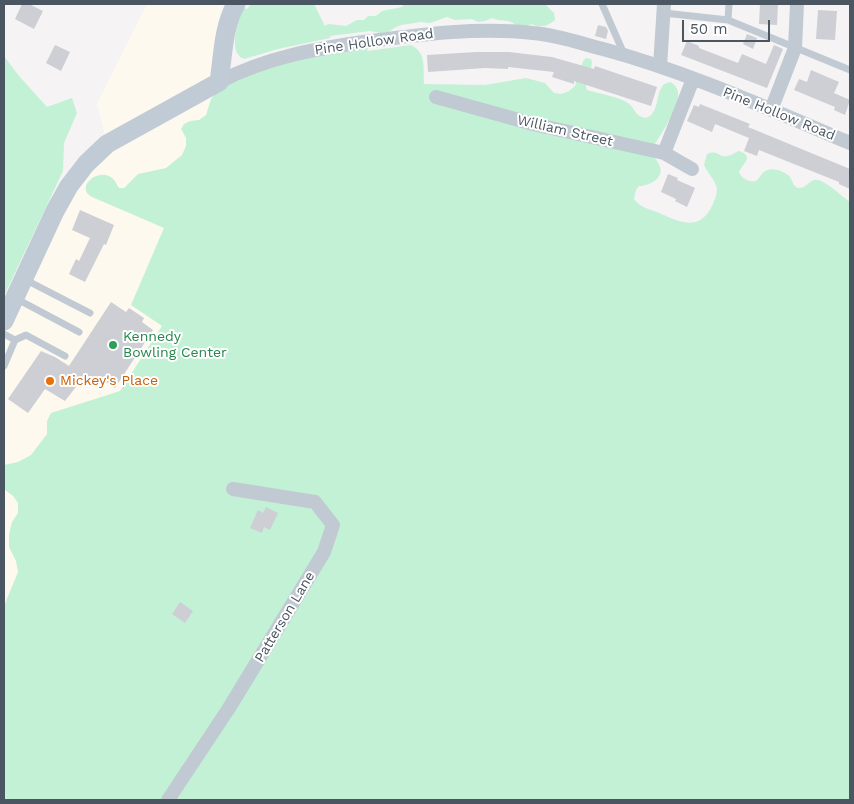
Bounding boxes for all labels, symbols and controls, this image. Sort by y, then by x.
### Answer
scale bar [684,10,772,42]
text: 50 m [690,20,727,38]
street label: Pine Hollow Road [314,25,434,59]
street label: Pine Hollow Road [720,84,838,144]
street label: William Street [516,112,614,150]
place label: Kennedy Bowling Center [123,329,227,362]
marker: Kennedy Bowling Center [107,339,119,351]
place label: Mickey's Place [60,373,158,389]
marker: Mickey's Place [44,375,56,387]
street label: Patterson Lane [251,569,319,665]

